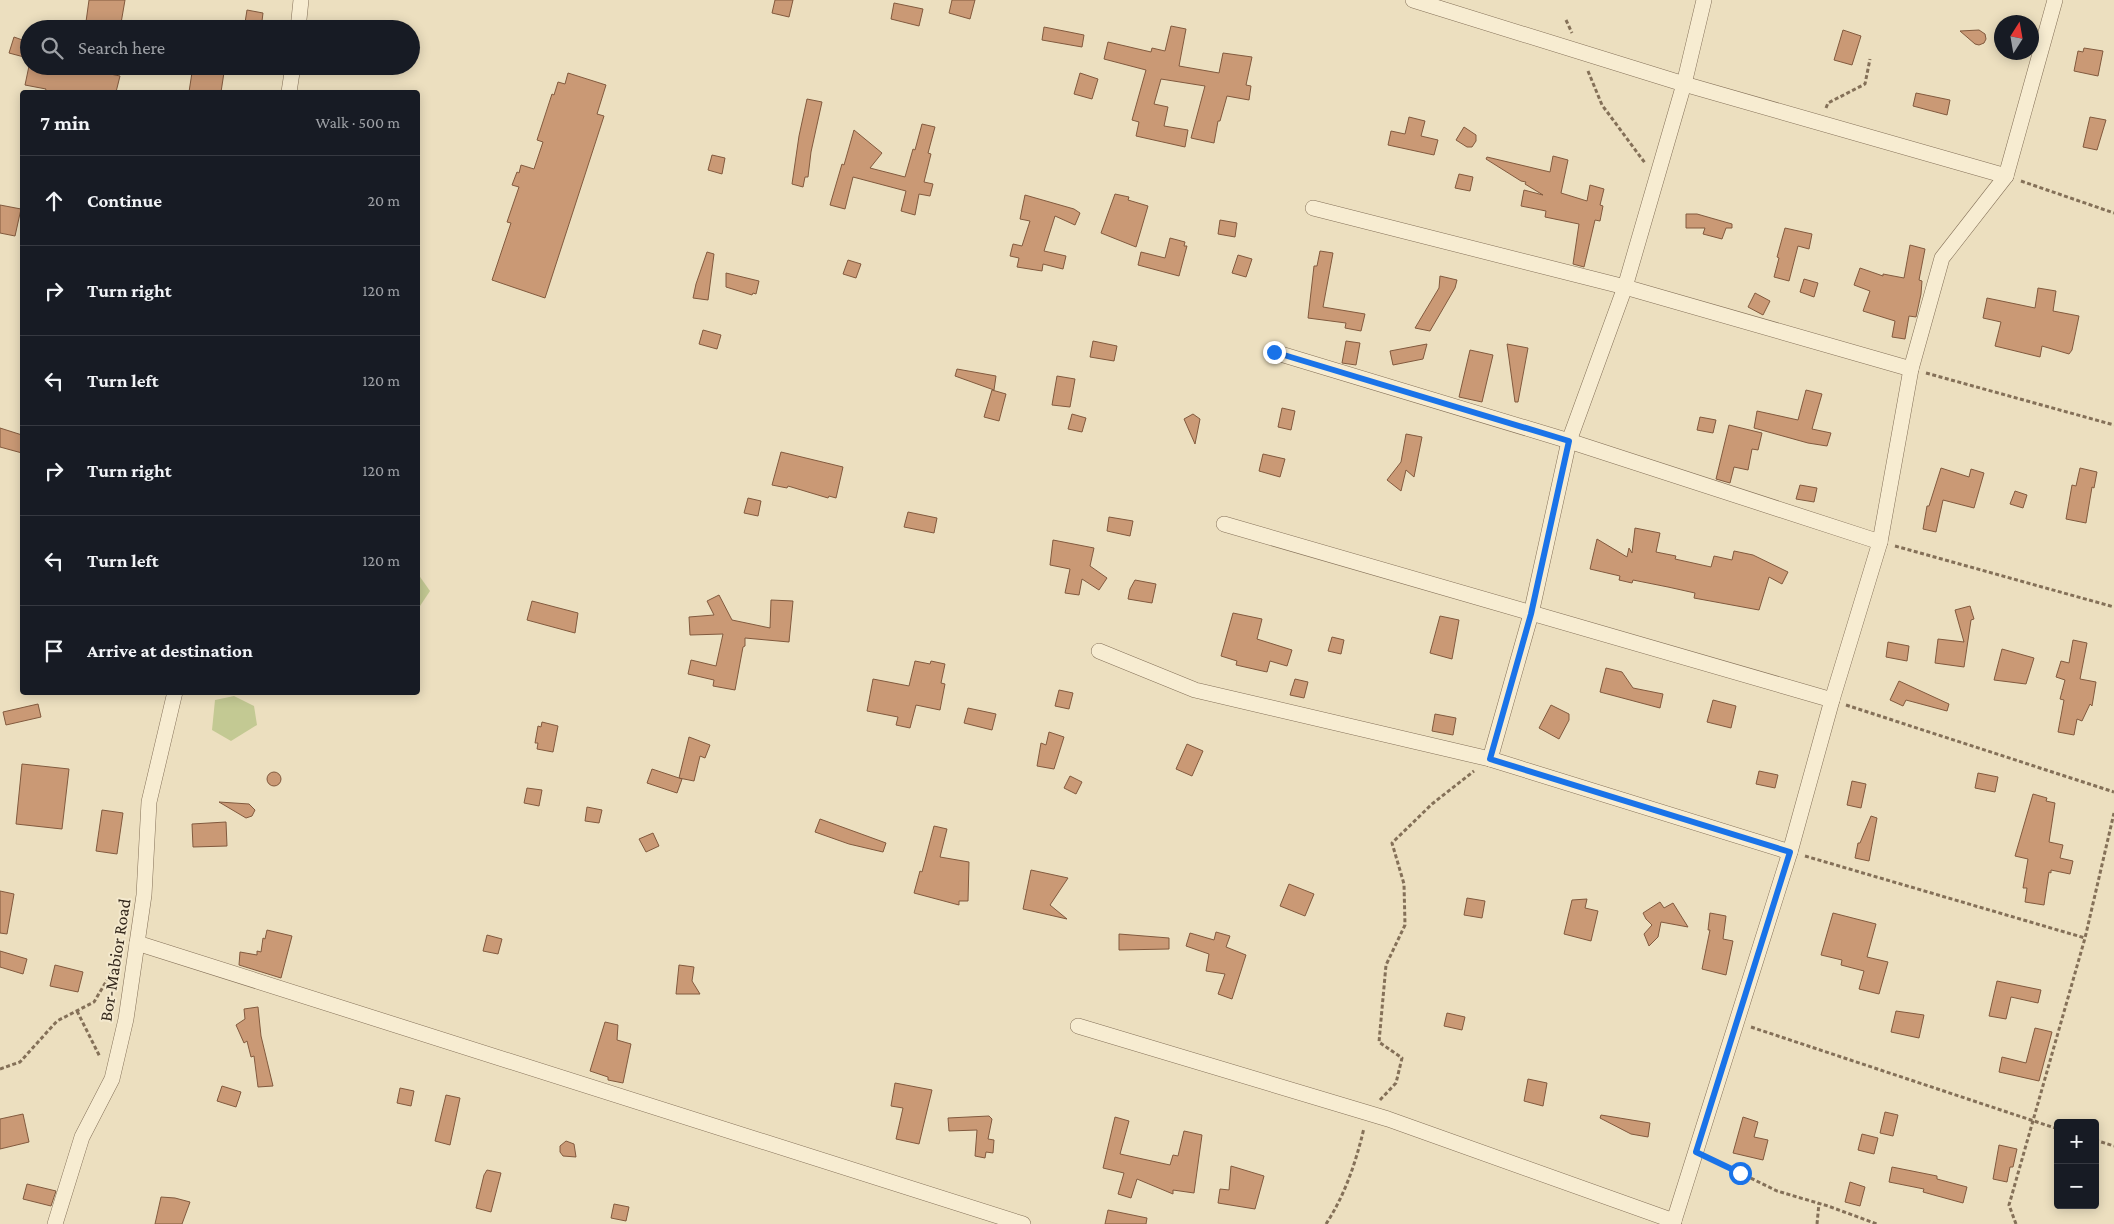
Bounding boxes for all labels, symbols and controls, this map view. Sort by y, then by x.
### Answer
north arrow [1994,15,2039,60]
search box [20,20,420,75]
icon: search [38,34,66,62]
text: Search here [78,37,165,58]
text: 7 min [40,111,90,135]
text: Walk · 500 m [315,114,400,131]
icon: ahead [40,187,68,215]
text: Continue [87,190,162,211]
text: 20 m [367,192,400,209]
icon: right [40,277,68,305]
text: Turn right [87,280,172,301]
text: 120 m [362,282,400,299]
route end [1263,341,1286,364]
icon: left [40,367,68,395]
text: Turn left [87,370,159,391]
text: 120 m [362,372,400,389]
icon: right [40,457,68,485]
text: Turn right [87,460,172,481]
text: 120 m [362,462,400,479]
icon: left [40,547,68,575]
text: Turn left [87,550,159,571]
text: 120 m [362,552,400,569]
icon: arrive [40,637,68,665]
text: Arrive at destination [87,640,253,661]
street label: Bor-Mabior Road [95,897,135,1023]
map controls [2054,1119,2099,1209]
button: + [2054,1119,2099,1164]
route start [1729,1162,1752,1185]
button: − [2054,1164,2099,1209]

